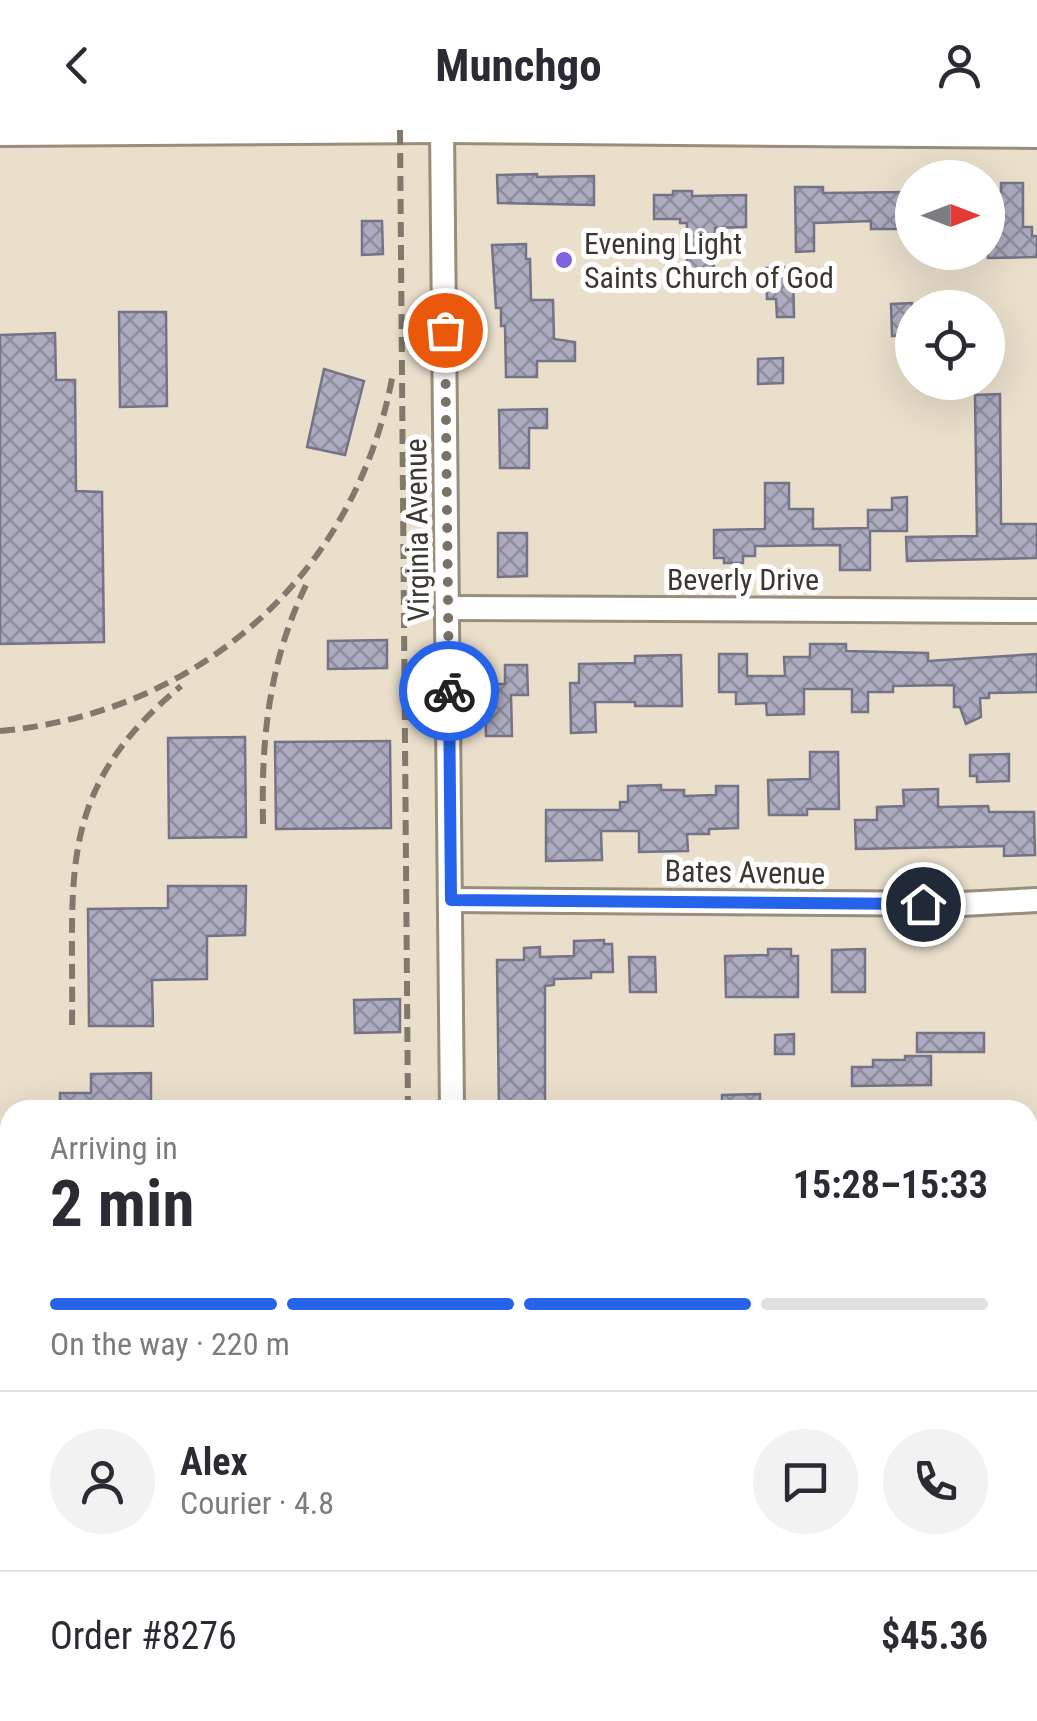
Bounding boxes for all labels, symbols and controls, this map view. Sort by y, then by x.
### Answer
icon: back [50,38,105,93]
icon: person [932,38,987,93]
text: Munchgo [435,39,602,92]
north arrow [895,160,1005,270]
map controls [895,160,1005,400]
place label: Evening Light Saints Church of God [584,226,834,295]
marker: Evening Light Saints Church of God [553,249,575,271]
pin [403,288,488,373]
button: locate [895,290,1005,400]
icon: bag [418,303,473,358]
street label: Virginia Avenue [398,438,436,622]
street label: Beverly Drive [667,562,819,597]
courier [399,641,499,741]
icon: bike [422,664,477,719]
street label: Bates Avenue [664,853,826,891]
pin [881,862,966,947]
icon: home [896,877,951,932]
text: Arriving in [50,1129,178,1167]
text: 15:28–15:33 [793,1163,988,1207]
text: 2 min [50,1166,194,1242]
text: On the way · 220 m [50,1325,290,1363]
button: person [50,1429,155,1534]
button: chat [753,1429,858,1534]
button: phone [883,1429,988,1534]
text: Alex [180,1440,248,1484]
text: Courier · 4.8 [180,1484,334,1522]
text: Order #8276 [50,1614,237,1658]
text: $45.36 [881,1614,988,1658]

